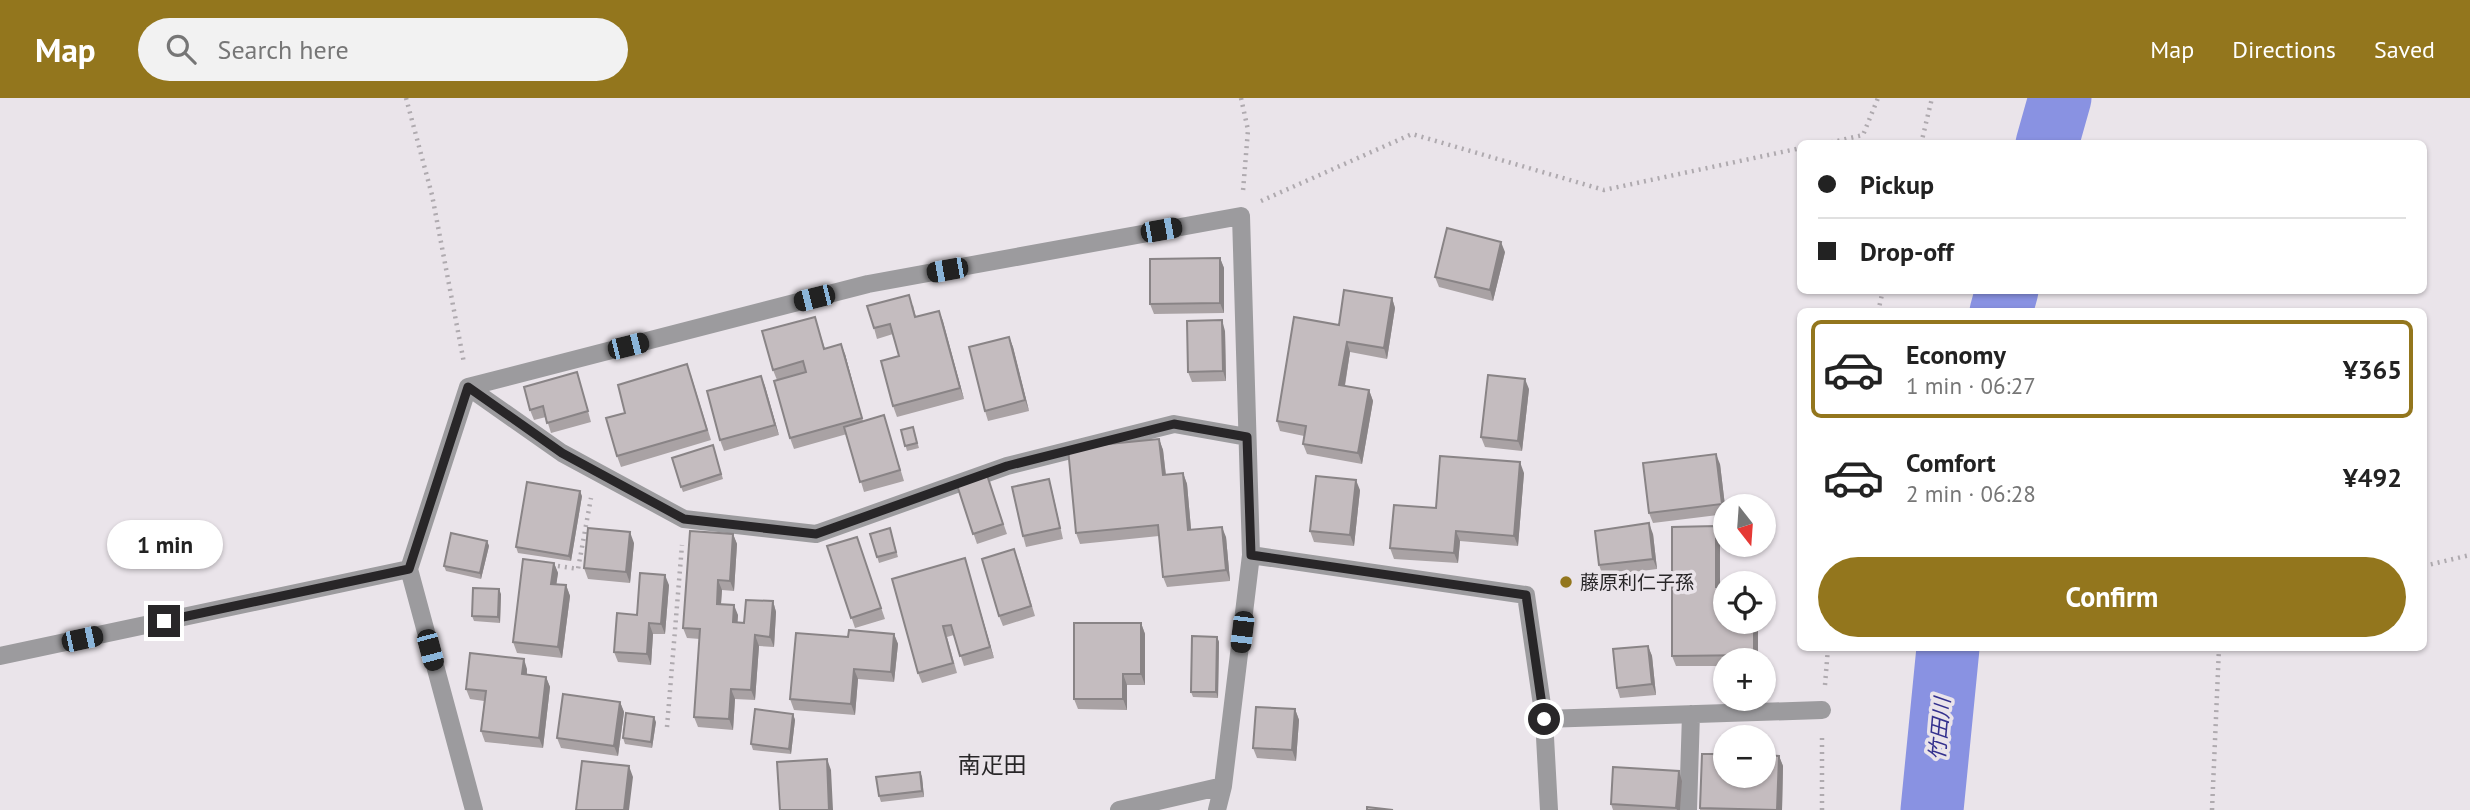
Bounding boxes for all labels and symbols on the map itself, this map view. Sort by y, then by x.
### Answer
car [1139,216,1184,244]
car [925,256,970,284]
car [792,283,837,313]
car [606,331,651,361]
north arrow [1713,494,1776,556]
callout: 1 min [106,519,222,568]
place label: 藤原利仁子孫 [1580,570,1694,594]
marker: 藤原利仁子孫 [1558,574,1574,590]
route end [148,605,180,637]
car [1230,610,1255,654]
car [60,624,105,654]
car [415,627,446,673]
water label: 竹田川 [1923,694,1956,762]
route start [1528,703,1560,735]
district label: 南疋田 [958,750,1027,779]

